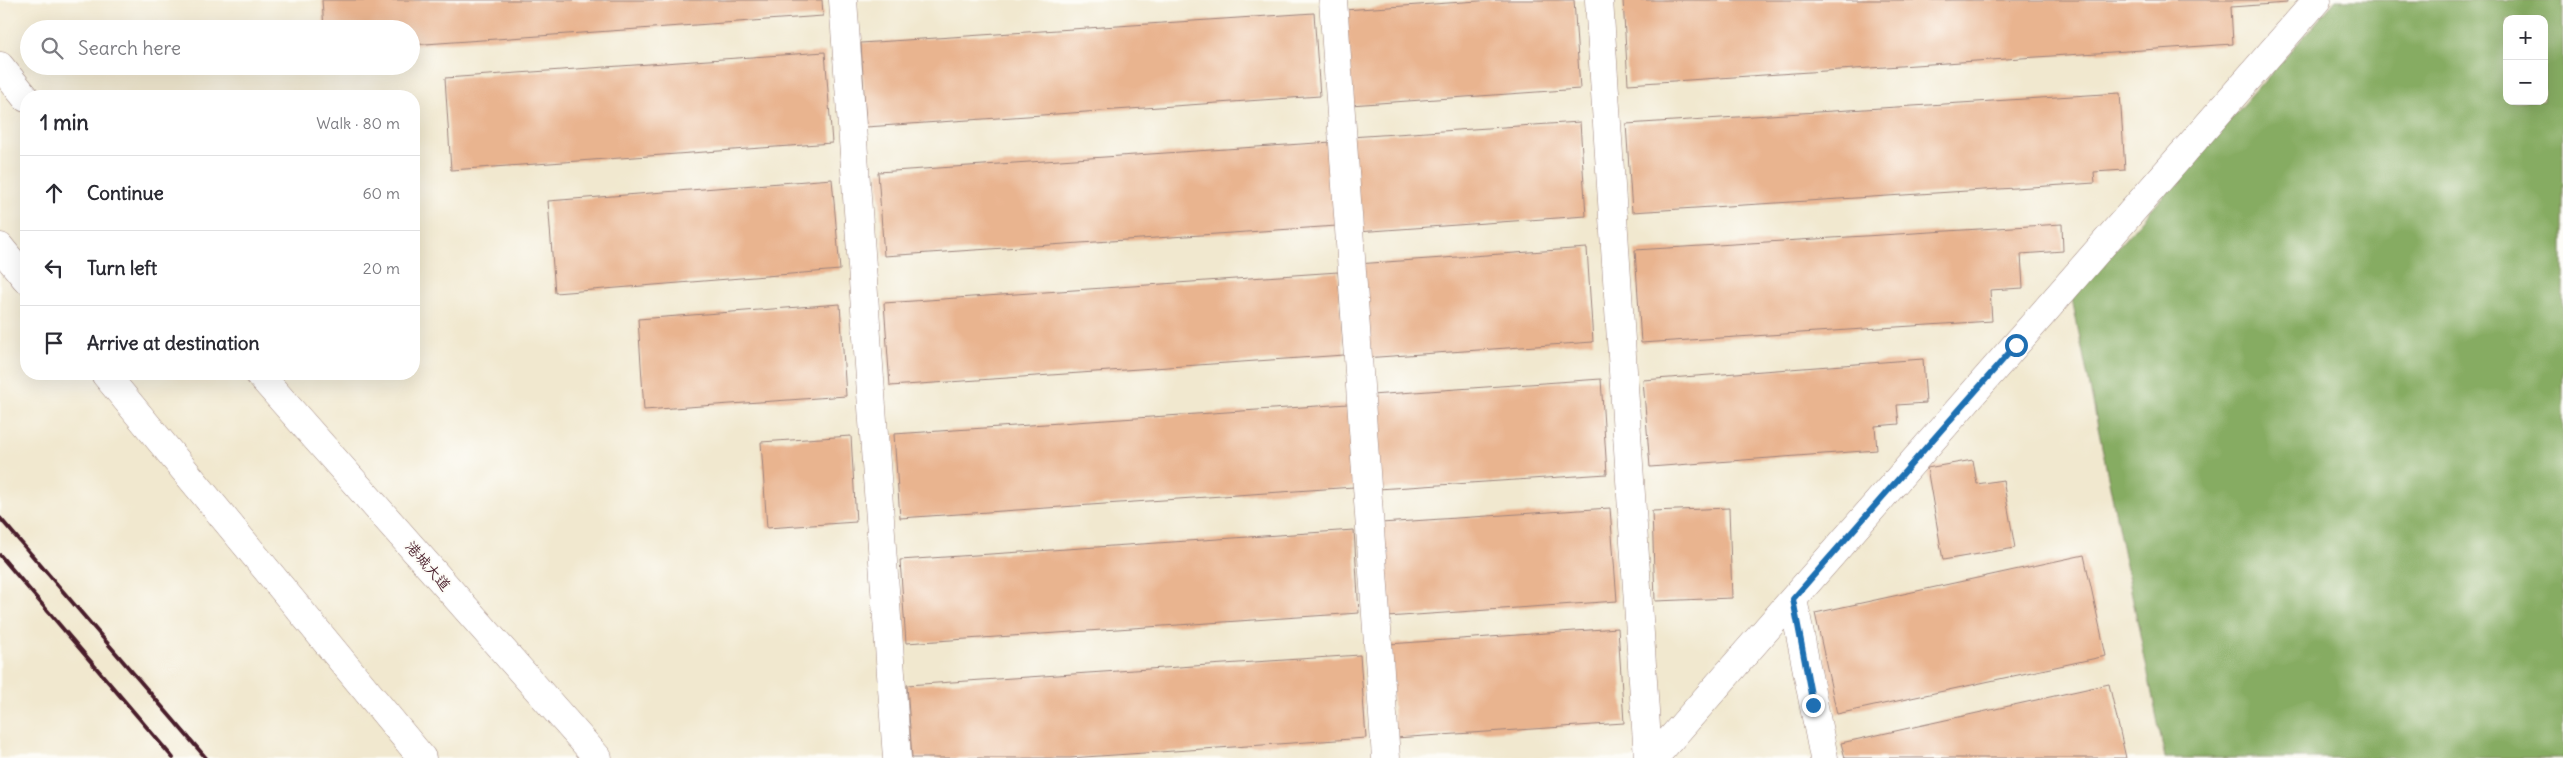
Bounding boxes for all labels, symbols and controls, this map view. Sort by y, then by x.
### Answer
map controls [2503,15,2548,105]
button: + [2503,15,2548,60]
search box [20,20,420,75]
icon: search [38,34,66,62]
text: Search here [78,36,181,60]
button: − [2503,60,2548,105]
text: 1 min [40,109,89,136]
text: Walk · 80 m [316,113,400,133]
icon: ahead [40,179,68,207]
text: Continue [87,181,164,205]
text: 60 m [362,183,400,203]
icon: left [40,254,68,282]
text: Turn left [87,256,157,280]
text: 20 m [363,258,400,278]
icon: arrive [40,329,68,357]
text: Arrive at destination [87,331,260,355]
route start [2005,334,2028,357]
street label: 港城大道 [402,537,455,595]
route end [1802,694,1825,717]

